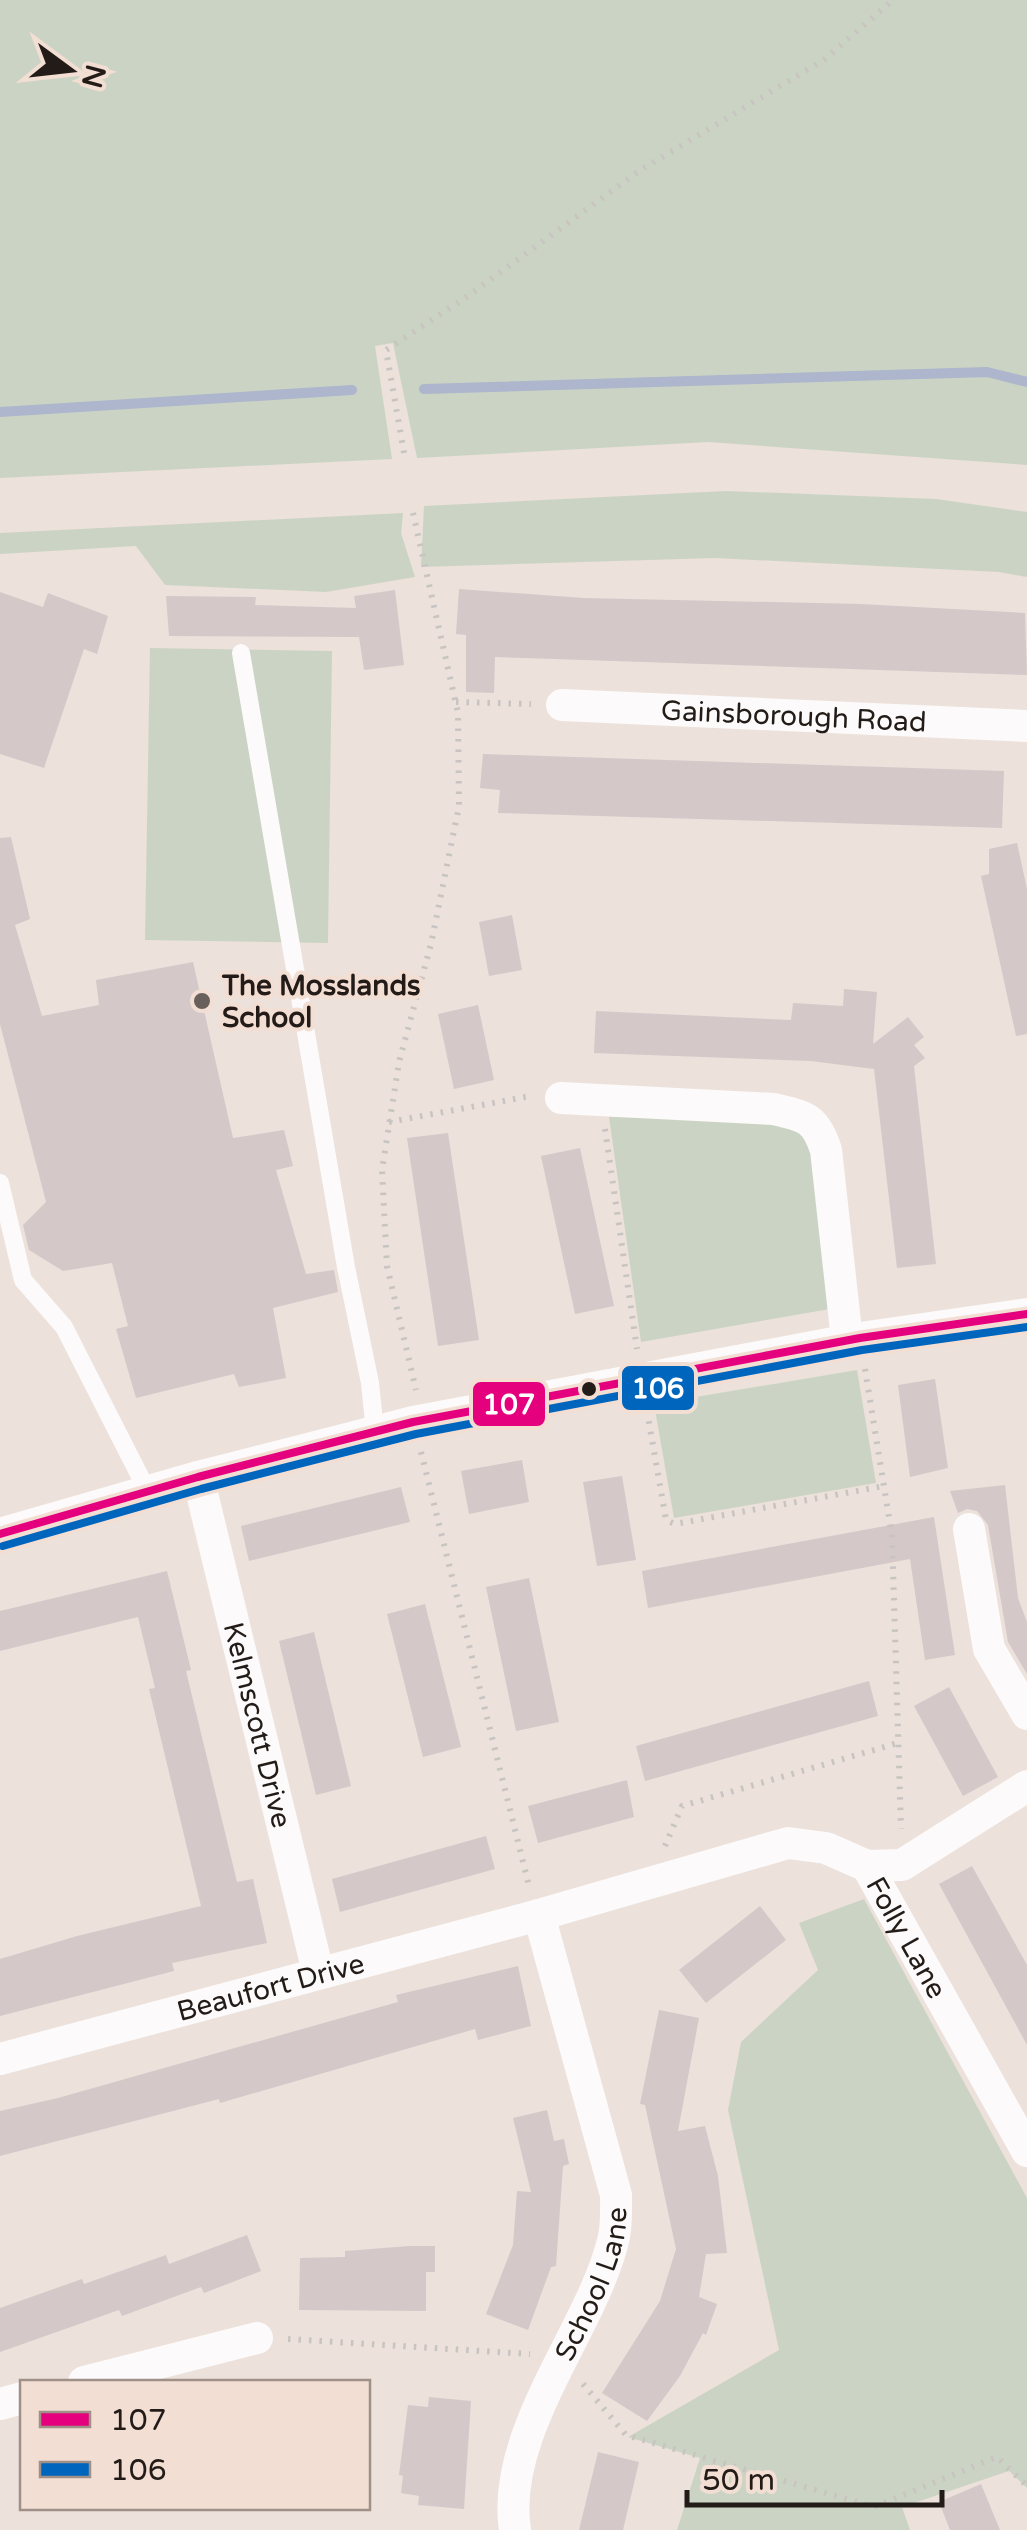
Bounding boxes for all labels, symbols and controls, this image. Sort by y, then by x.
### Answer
north arrow [20,20,120,120]
text: N [74,61,113,91]
street label: Gainsborough Road [660,693,927,739]
place label: The Mosslands School [221,969,421,1035]
marker: The Mosslands School [191,990,213,1012]
line badge: 106 [620,1364,696,1412]
text: 106 [632,1372,684,1406]
unlabelled marker [579,1379,599,1399]
line badge: 107 [471,1380,547,1428]
text: 107 [483,1388,535,1422]
street label: Kelmscott Drive [216,1619,298,1831]
street label: Folly Lane [859,1871,954,2005]
street label: Beaufort Drive [173,1946,368,2029]
street label: School Lane [548,2207,634,2367]
legend [20,2380,370,2510]
text: 107 [110,2402,167,2439]
scale bar [687,2445,942,2507]
text: 106 [110,2452,167,2489]
text: 50 m [702,2462,775,2499]

